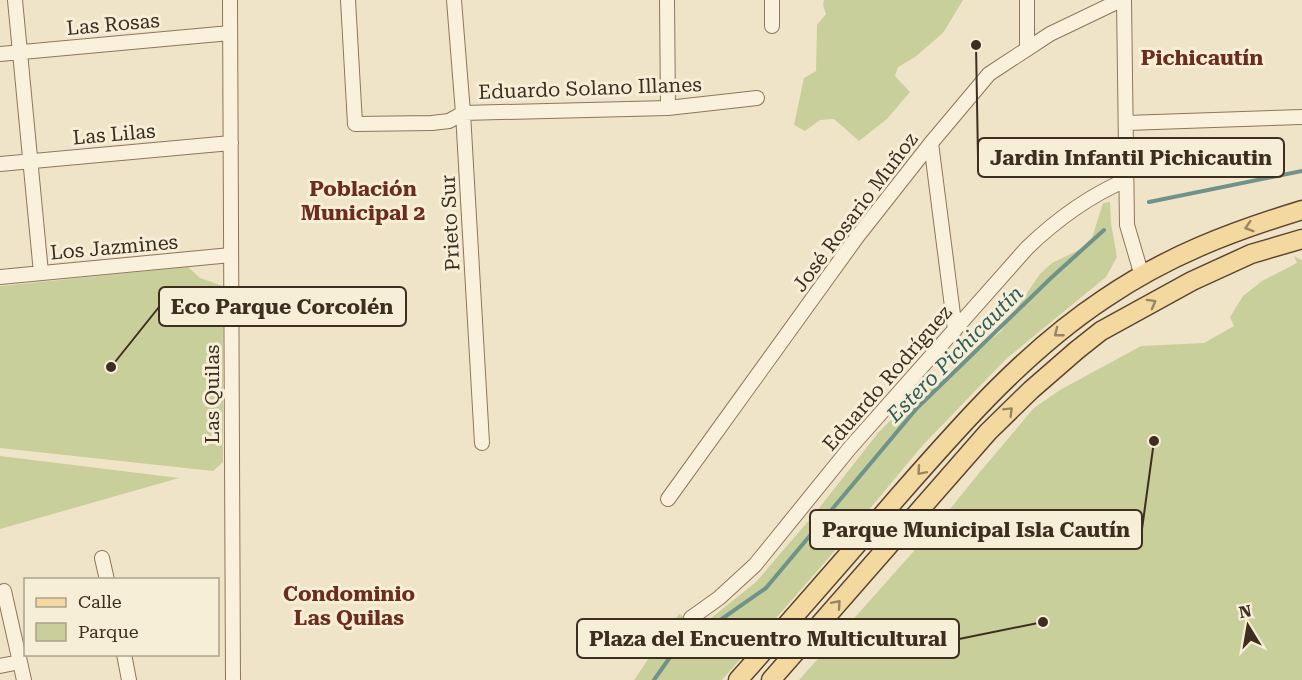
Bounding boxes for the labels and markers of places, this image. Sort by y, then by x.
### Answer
callout: Jardin Infantil Pichicautin [978,138,1284,177]
callout: Eco Parque Corcolén [159,287,406,326]
callout: Parque Municipal Isla Cautín [810,510,1142,549]
callout: Plaza del Encuentro Multicultural [577,619,959,658]

